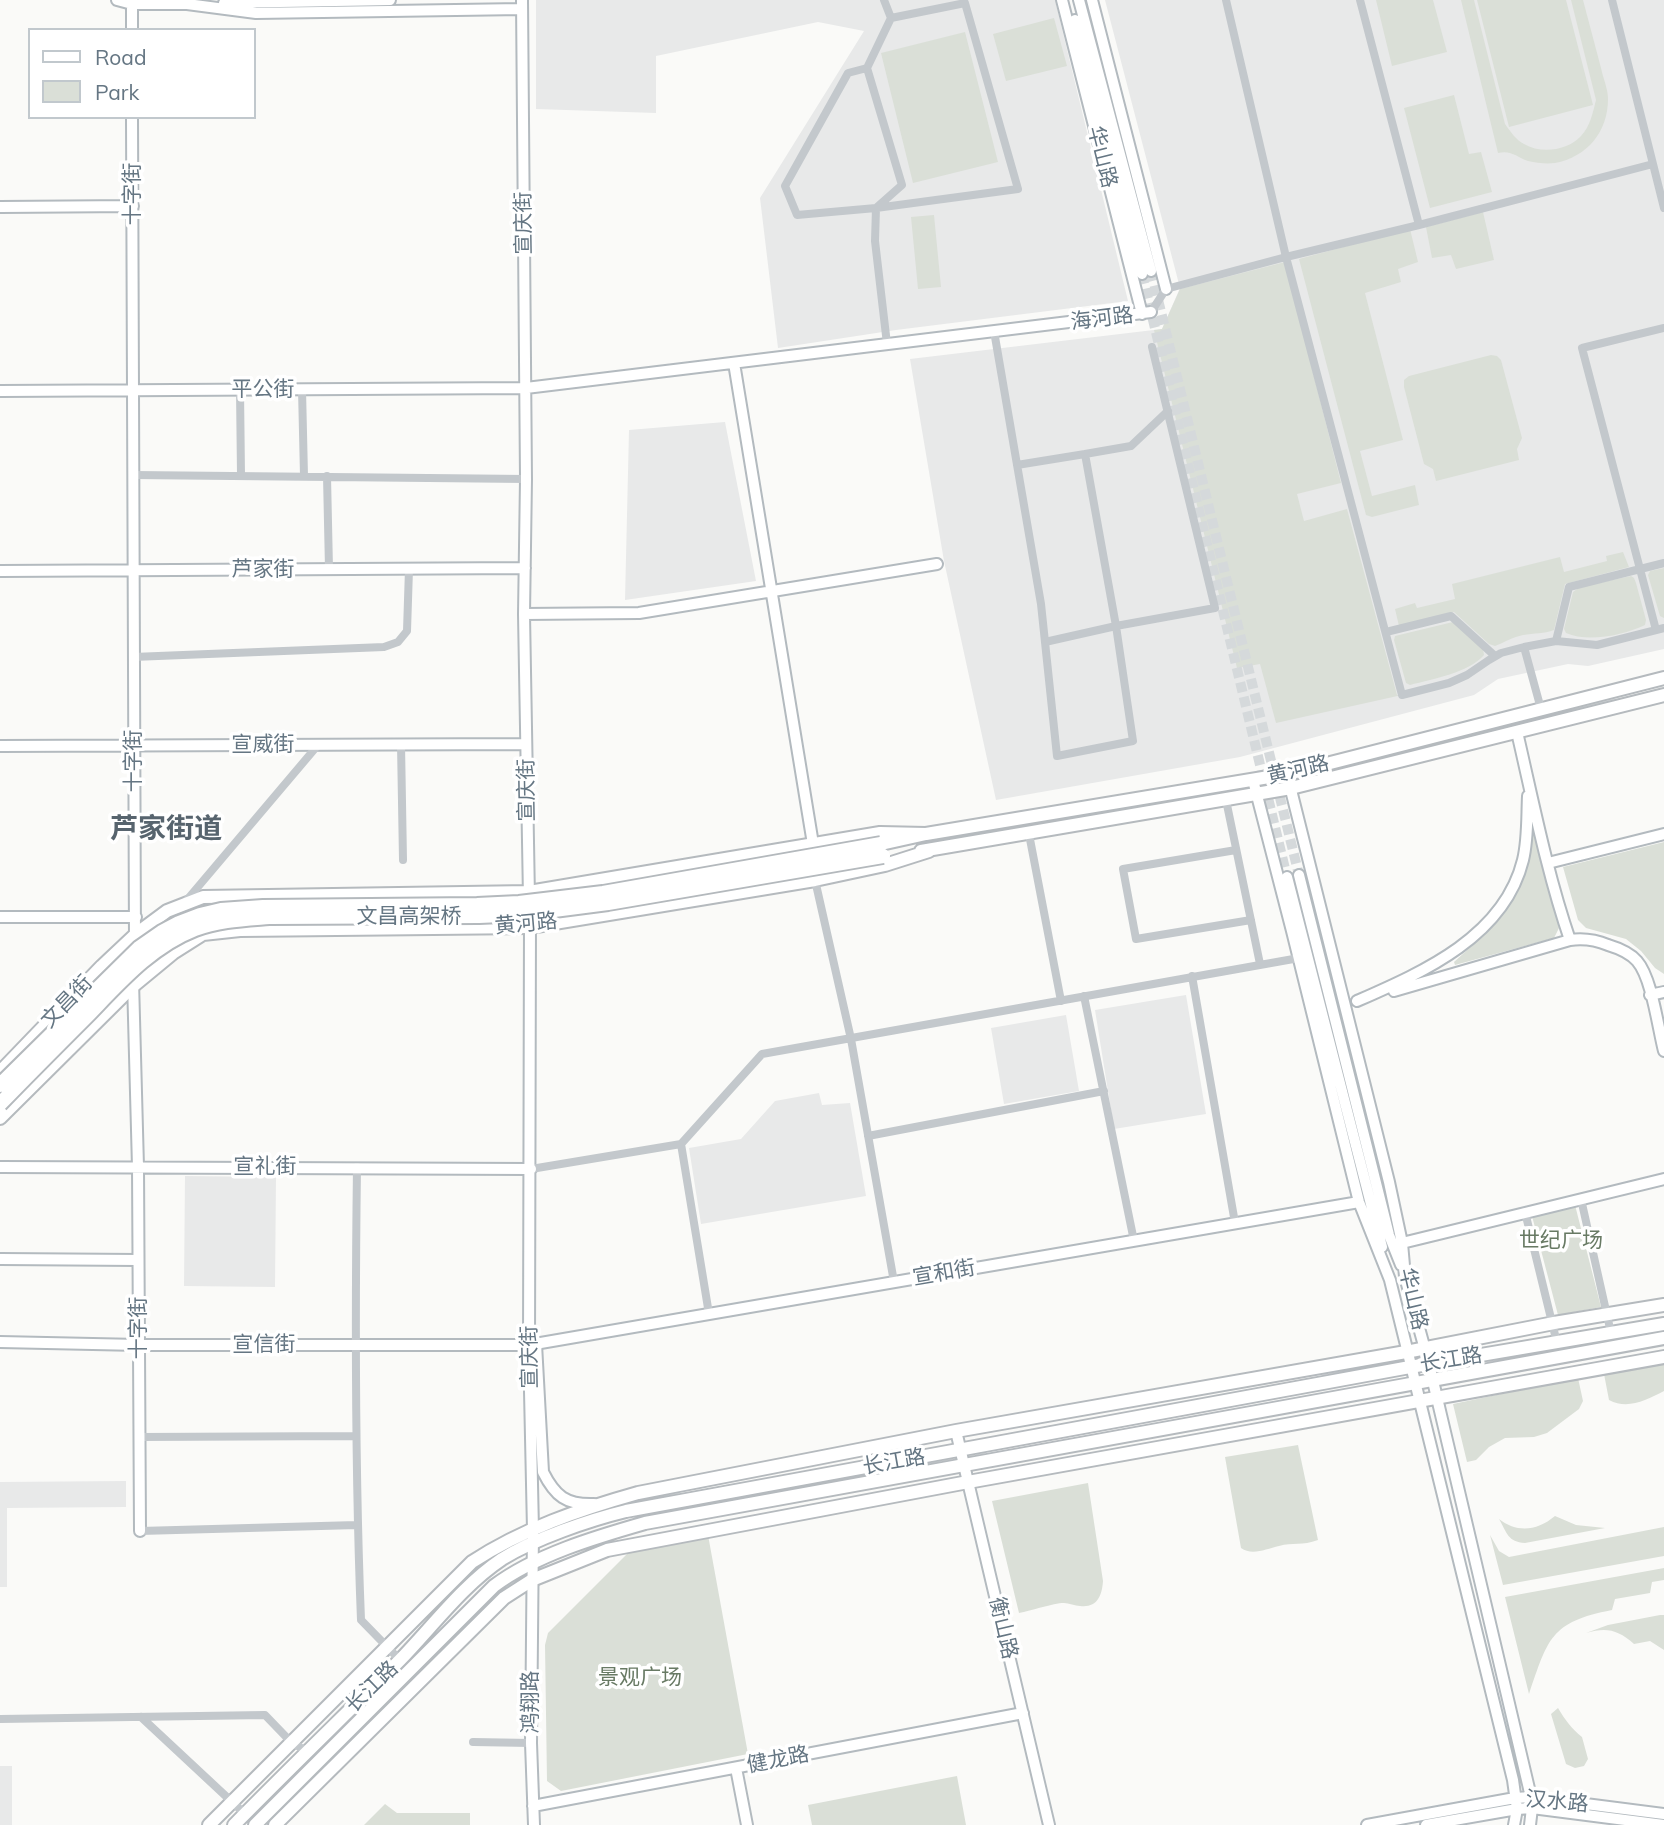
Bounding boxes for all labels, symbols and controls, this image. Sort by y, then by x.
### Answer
legend [28,28,256,119]
text: Road [95,44,146,70]
text: Park [95,79,139,105]
street label: 华山路 [1082,123,1122,191]
street label: 十字街 [120,163,146,225]
street label: 宣庆街 [511,191,537,255]
street label: 海河路 [1069,303,1135,335]
street label: 平公街 [232,377,294,403]
street label: 芦家街 [232,557,294,583]
street label: 十字街 [121,730,147,792]
street label: 宣威街 [232,732,294,758]
street label: 黄河路 [1264,751,1332,789]
street label: 宣庆街 [514,758,540,822]
district label: 芦家街道 [110,813,222,847]
street label: 文昌高架桥 [357,904,461,930]
street label: 黄河路 [494,909,558,939]
street label: 文昌街 [36,971,98,1033]
street label: 宣礼街 [234,1154,296,1180]
park label: 世纪广场 [1519,1228,1603,1254]
street label: 宣和街 [911,1255,977,1291]
street label: 华山路 [1394,1265,1432,1333]
street label: 十字街 [126,1297,152,1359]
street label: 宣庆街 [517,1325,543,1389]
street label: 宣信街 [233,1332,295,1358]
street label: 长江路 [1418,1343,1484,1377]
street label: 长江路 [861,1444,927,1480]
street label: 衡山路 [984,1594,1022,1662]
street label: 长江路 [341,1656,403,1718]
park label: 景观广场 [598,1665,682,1691]
street label: 鸿翔路 [518,1671,544,1733]
street label: 健龙路 [745,1742,811,1778]
street label: 汉水路 [1525,1787,1589,1817]

